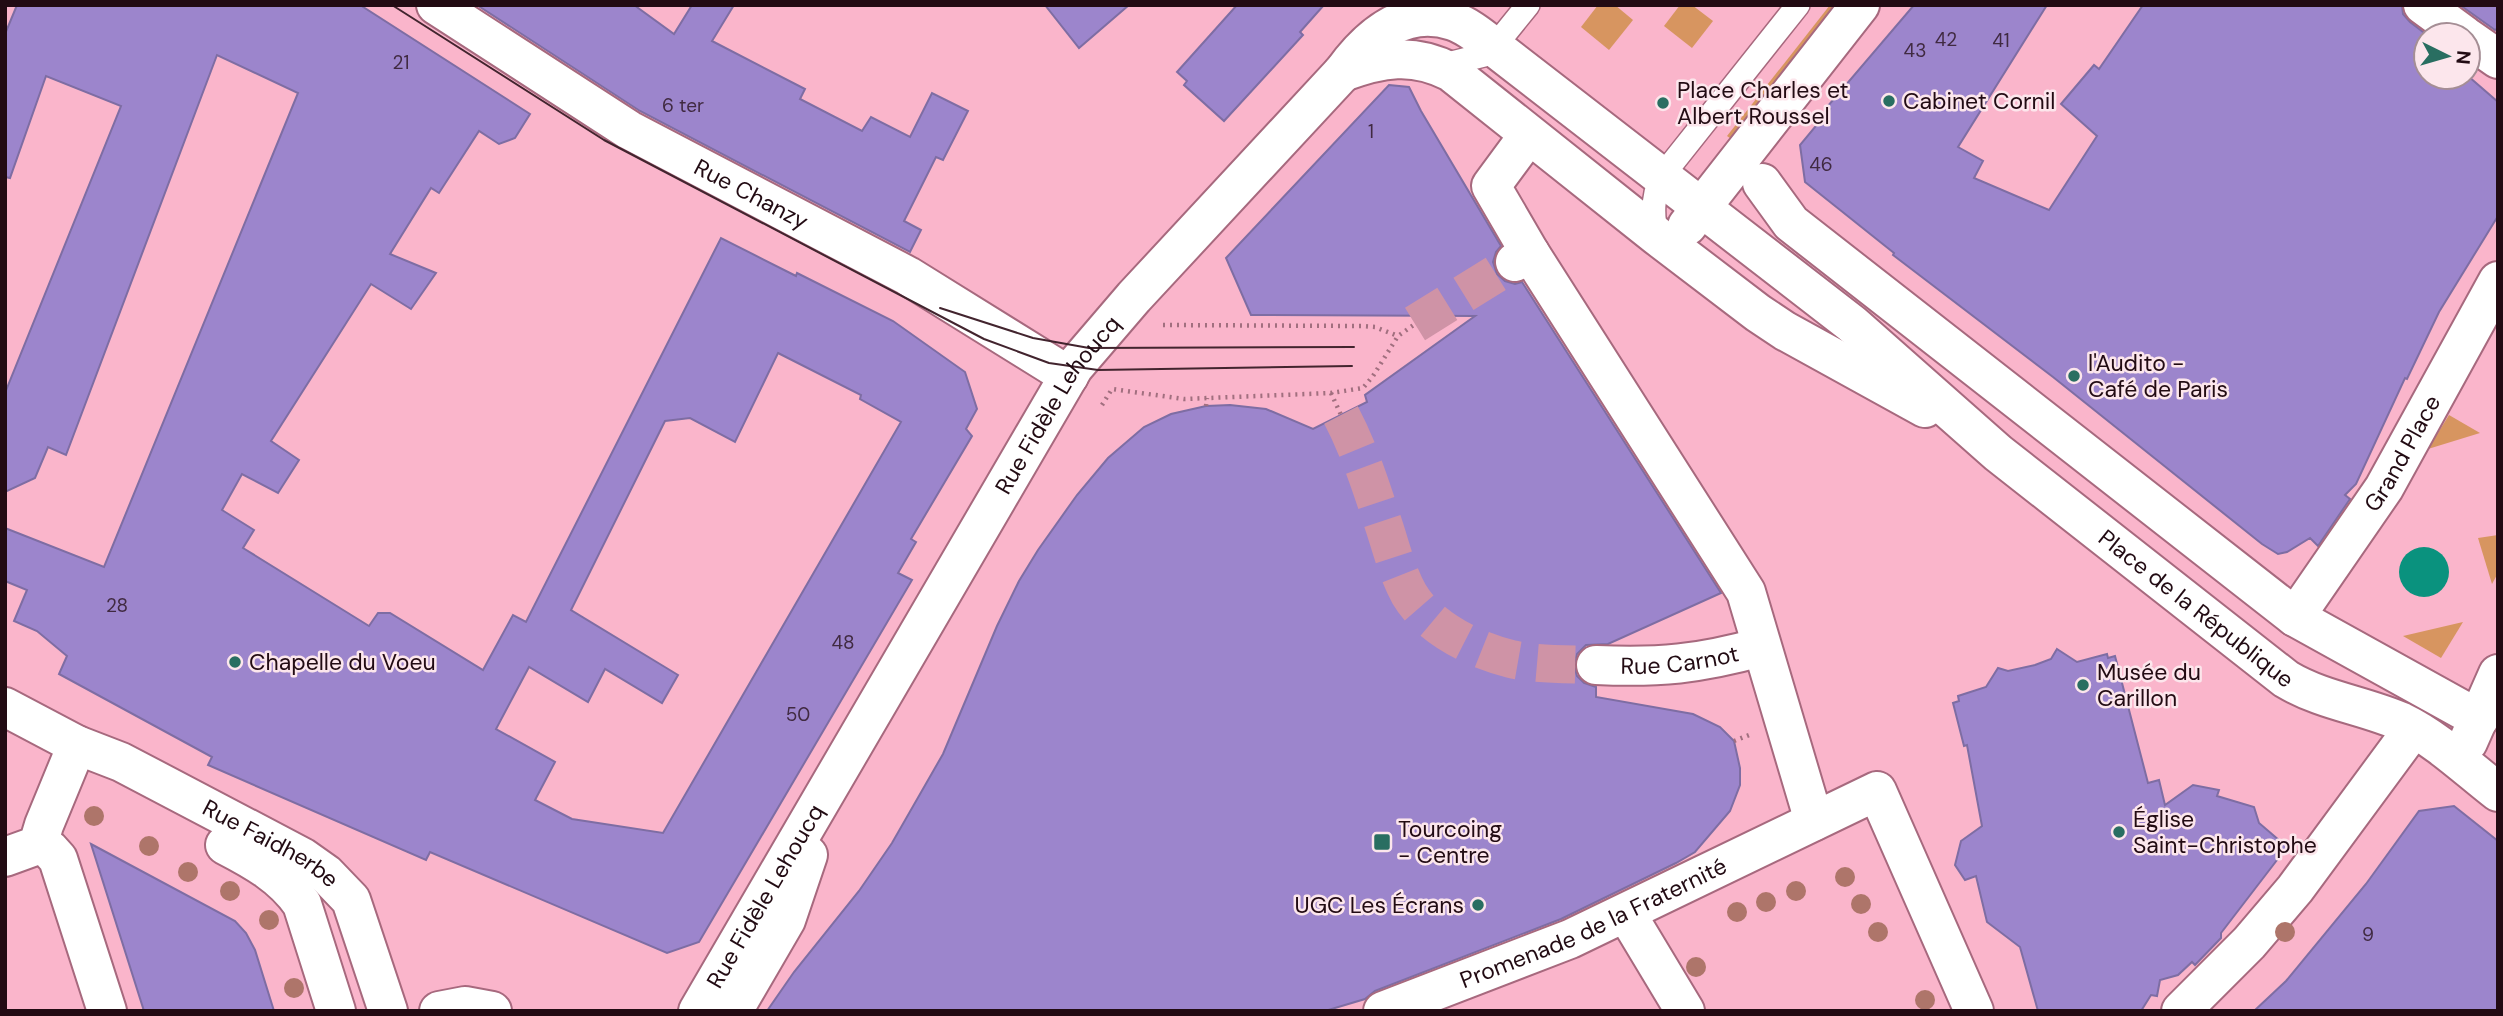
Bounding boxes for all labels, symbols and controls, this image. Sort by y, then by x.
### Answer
north arrow [2412,21,2482,91]
house number: 42 [1935,27,1957,52]
house number: 41 [1992,28,2010,53]
house number: 43 [1904,38,1926,63]
text: N [2450,49,2476,65]
house number: 21 [393,50,409,75]
place label: Place Charles et Albert Roussel [1677,75,1849,131]
place label: Cabinet Cornil [1903,86,2055,116]
house number: 6 ter [662,93,704,118]
marker: Cabinet Cornil [1881,93,1897,109]
marker: Place Charles et Albert Roussel [1655,95,1671,111]
house number: 1 [1368,119,1374,144]
street label: Rue Chanzy [689,152,814,236]
house number: 46 [1809,152,1833,177]
street label: Rue Fidèle Lehoucq [988,309,1127,500]
place label: l'Audito - Café de Paris [2088,348,2228,404]
marker: l'Audito - Café de Paris [2066,368,2082,384]
street label: Grand Place [2357,390,2447,517]
street label: Place de la République [2092,523,2300,694]
house number: 28 [106,593,128,618]
house number: 48 [831,630,855,655]
street label: Rue Carnot [1621,638,1742,681]
place label: Chapelle du Voeu [249,647,436,677]
marker: Chapelle du Voeu [227,654,243,670]
place label: Musée du Carillon [2097,657,2201,713]
marker: Musée du Carillon [2075,677,2091,693]
house number: 50 [786,702,810,727]
street label: Rue Faidherbe [197,793,346,894]
street label: Rue Fidèle Lehoucq [700,799,830,994]
place label: Église Saint-Christophe [2133,804,2317,860]
place label: Tourcoing - Centre [1398,814,1502,870]
marker: Église Saint-Christophe [2111,824,2127,840]
marker: Tourcoing - Centre [1372,832,1392,852]
street label: Promenade de la Fraternité [1455,851,1732,995]
place label: UGC Les Écrans [1295,890,1464,920]
marker: UGC Les Écrans [1470,897,1486,913]
house number: 9 [2362,922,2374,947]

